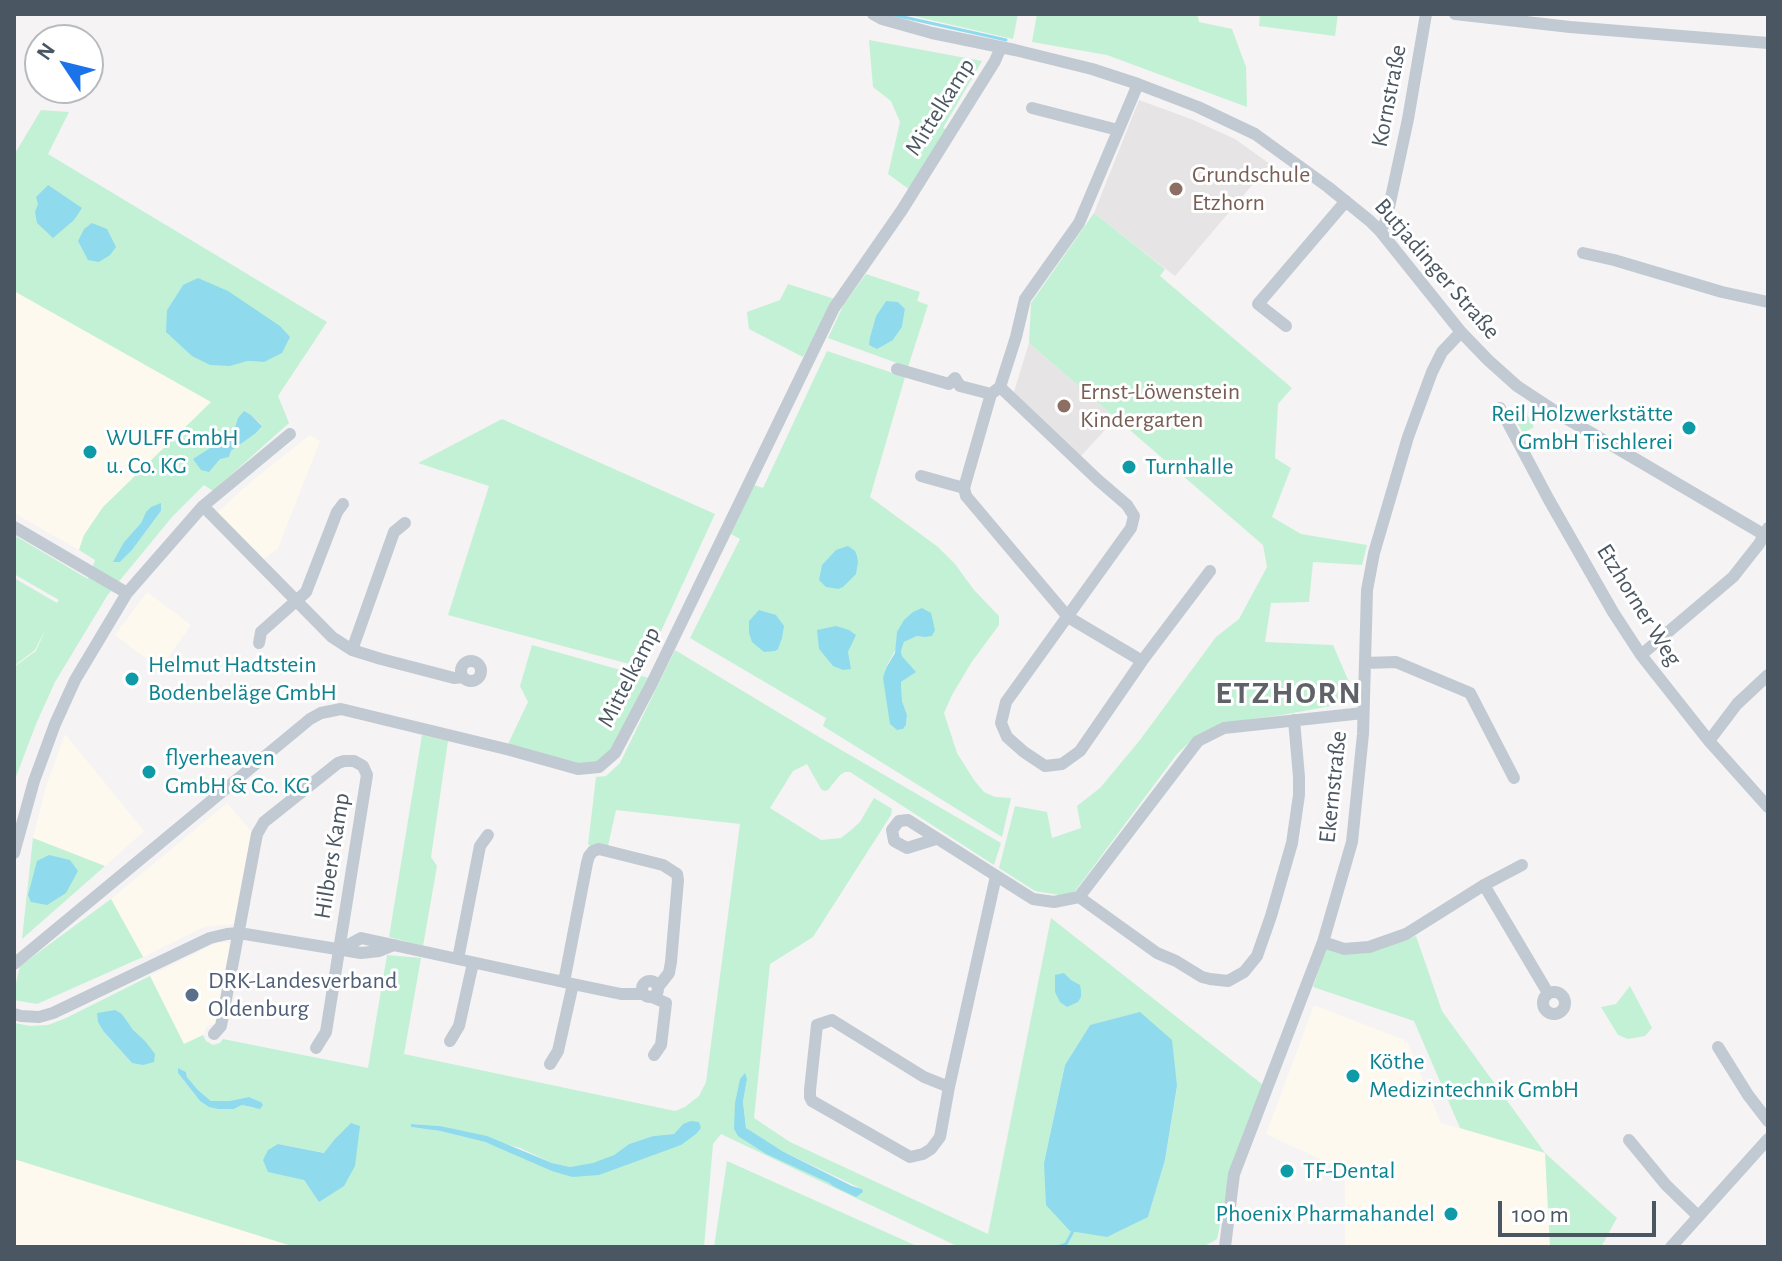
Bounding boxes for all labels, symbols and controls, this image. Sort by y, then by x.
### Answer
north arrow [24,24,104,104]
text: N [33,39,59,64]
street label: Kornstraße [1365,42,1413,150]
street label: Mittelkamp [899,53,981,161]
place label: Grundschule Etzhorn [1192,161,1310,217]
marker: Grundschule Etzhorn [1167,180,1185,198]
street label: Butjadinger Straße [1368,193,1506,345]
place label: Ernst-Löwenstein Kindergarten [1080,378,1240,434]
marker: Ernst-Löwenstein Kindergarten [1055,397,1073,415]
place label: Reil Holzwerkstätte GmbH Tischlerei [1491,400,1673,456]
marker: Reil Holzwerkstätte GmbH Tischlerei [1680,419,1698,437]
place label: WULFF GmbH u. Co. KG [106,424,239,480]
marker: WULFF GmbH u. Co. KG [81,443,99,461]
place label: Turnhalle [1145,453,1234,481]
marker: Turnhalle [1120,458,1138,476]
street label: Etzhorner Weg [1590,539,1688,671]
street label: Mittelkamp [591,622,667,732]
place label: Helmut Hadtstein Bodenbeläge GmbH [148,651,337,707]
marker: Helmut Hadtstein Bodenbeläge GmbH [123,670,141,688]
district label: ETZHORN [1215,674,1363,712]
street label: Ekernstraße [1313,729,1353,845]
place label: flyerheaven GmbH & Co. KG [165,744,310,800]
marker: flyerheaven GmbH & Co. KG [140,763,158,781]
street label: Hilbers Kamp [308,791,356,921]
place label: DRK-Landesverband Oldenburg [208,967,397,1023]
marker: DRK-Landesverband Oldenburg [183,986,201,1004]
place label: Köthe Medizintechnik GmbH [1369,1048,1579,1104]
marker: Köthe Medizintechnik GmbH [1344,1067,1362,1085]
place label: TF-Dental [1303,1157,1395,1185]
marker: TF-Dental [1278,1162,1296,1180]
scale bar [1502,1185,1660,1235]
place label: Phoenix Pharmahandel [1216,1200,1435,1228]
text: 100 m [1512,1203,1569,1227]
marker: Phoenix Pharmahandel [1442,1205,1460,1223]

